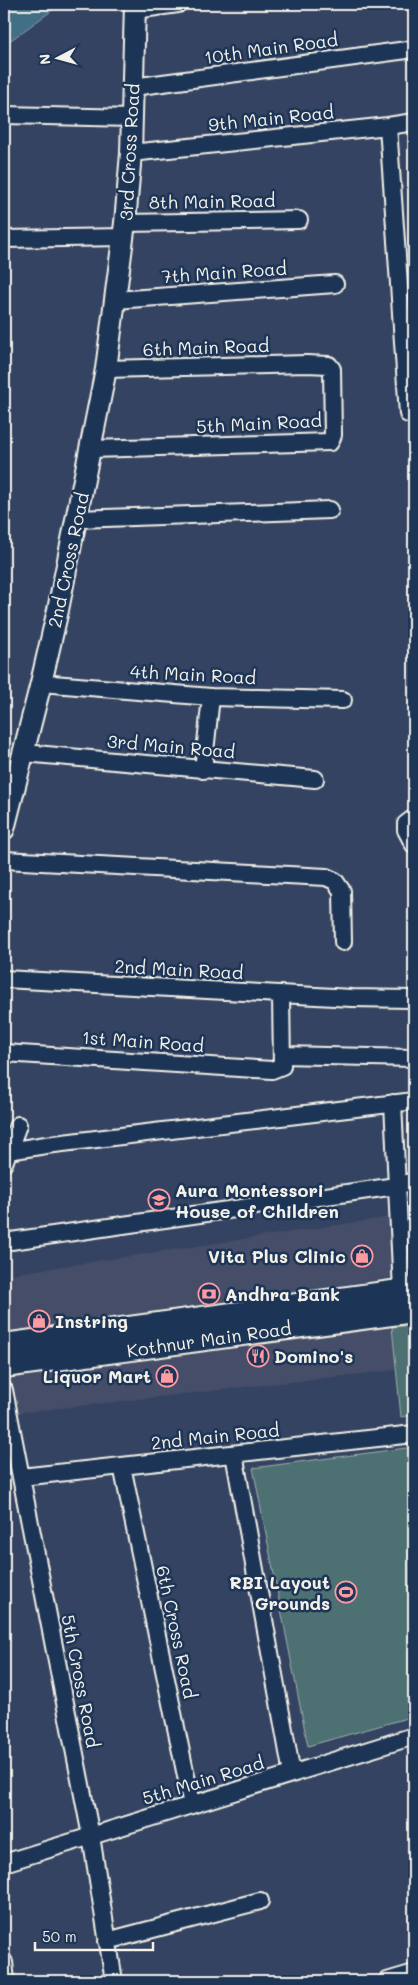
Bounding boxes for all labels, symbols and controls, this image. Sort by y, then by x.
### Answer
street label: 10th Main Road [203,27,339,69]
north arrow [32,32,82,82]
text: N [35,53,55,66]
street label: 3rd Cross Road [113,83,145,221]
street label: 9th Main Road [207,99,335,137]
street label: 8th Main Road [149,188,275,214]
street label: 7th Main Road [161,256,287,288]
street label: 6th Main Road [142,333,270,361]
street label: 5th Main Road [195,408,323,438]
street label: 2nd Cross Road [42,490,94,630]
street label: 4th Main Road [129,659,257,689]
street label: 3rd Main Road [106,728,236,764]
street label: 2nd Main Road [114,954,244,984]
street label: 1st Main Road [81,1025,205,1057]
place label: Aura Montessori House of Children [175,1178,339,1223]
school or university icon: Aura Montessori House of Children [147,1188,171,1212]
place label: Vita Plus Clinic [208,1244,346,1268]
shop icon: Vita Plus Clinic [350,1244,374,1268]
bank icon: Andhra Bank [197,1282,221,1306]
place label: Andhra Bank [225,1282,340,1306]
shop icon: Instring [27,1309,51,1333]
place label: Instring [55,1309,128,1333]
street label: Kothnur Main Road [125,1316,293,1362]
restaurant icon: Domino's [246,1344,270,1368]
place label: Domino's [274,1344,353,1368]
place label: Liquor Mart [43,1364,151,1388]
shop icon: Liquor Mart [155,1364,179,1388]
street label: 2nd Main Road [150,1417,280,1455]
street label: 6th Cross Road [151,1563,203,1701]
place label: RBI Layout Grounds [229,1570,330,1615]
sports icon: RBI Layout Grounds [334,1580,358,1604]
street label: 5th Cross Road [56,1612,106,1750]
street label: 5th Main Road [139,1750,267,1810]
scale bar [35,1920,152,1952]
text: 50 m [42,1926,77,1946]

